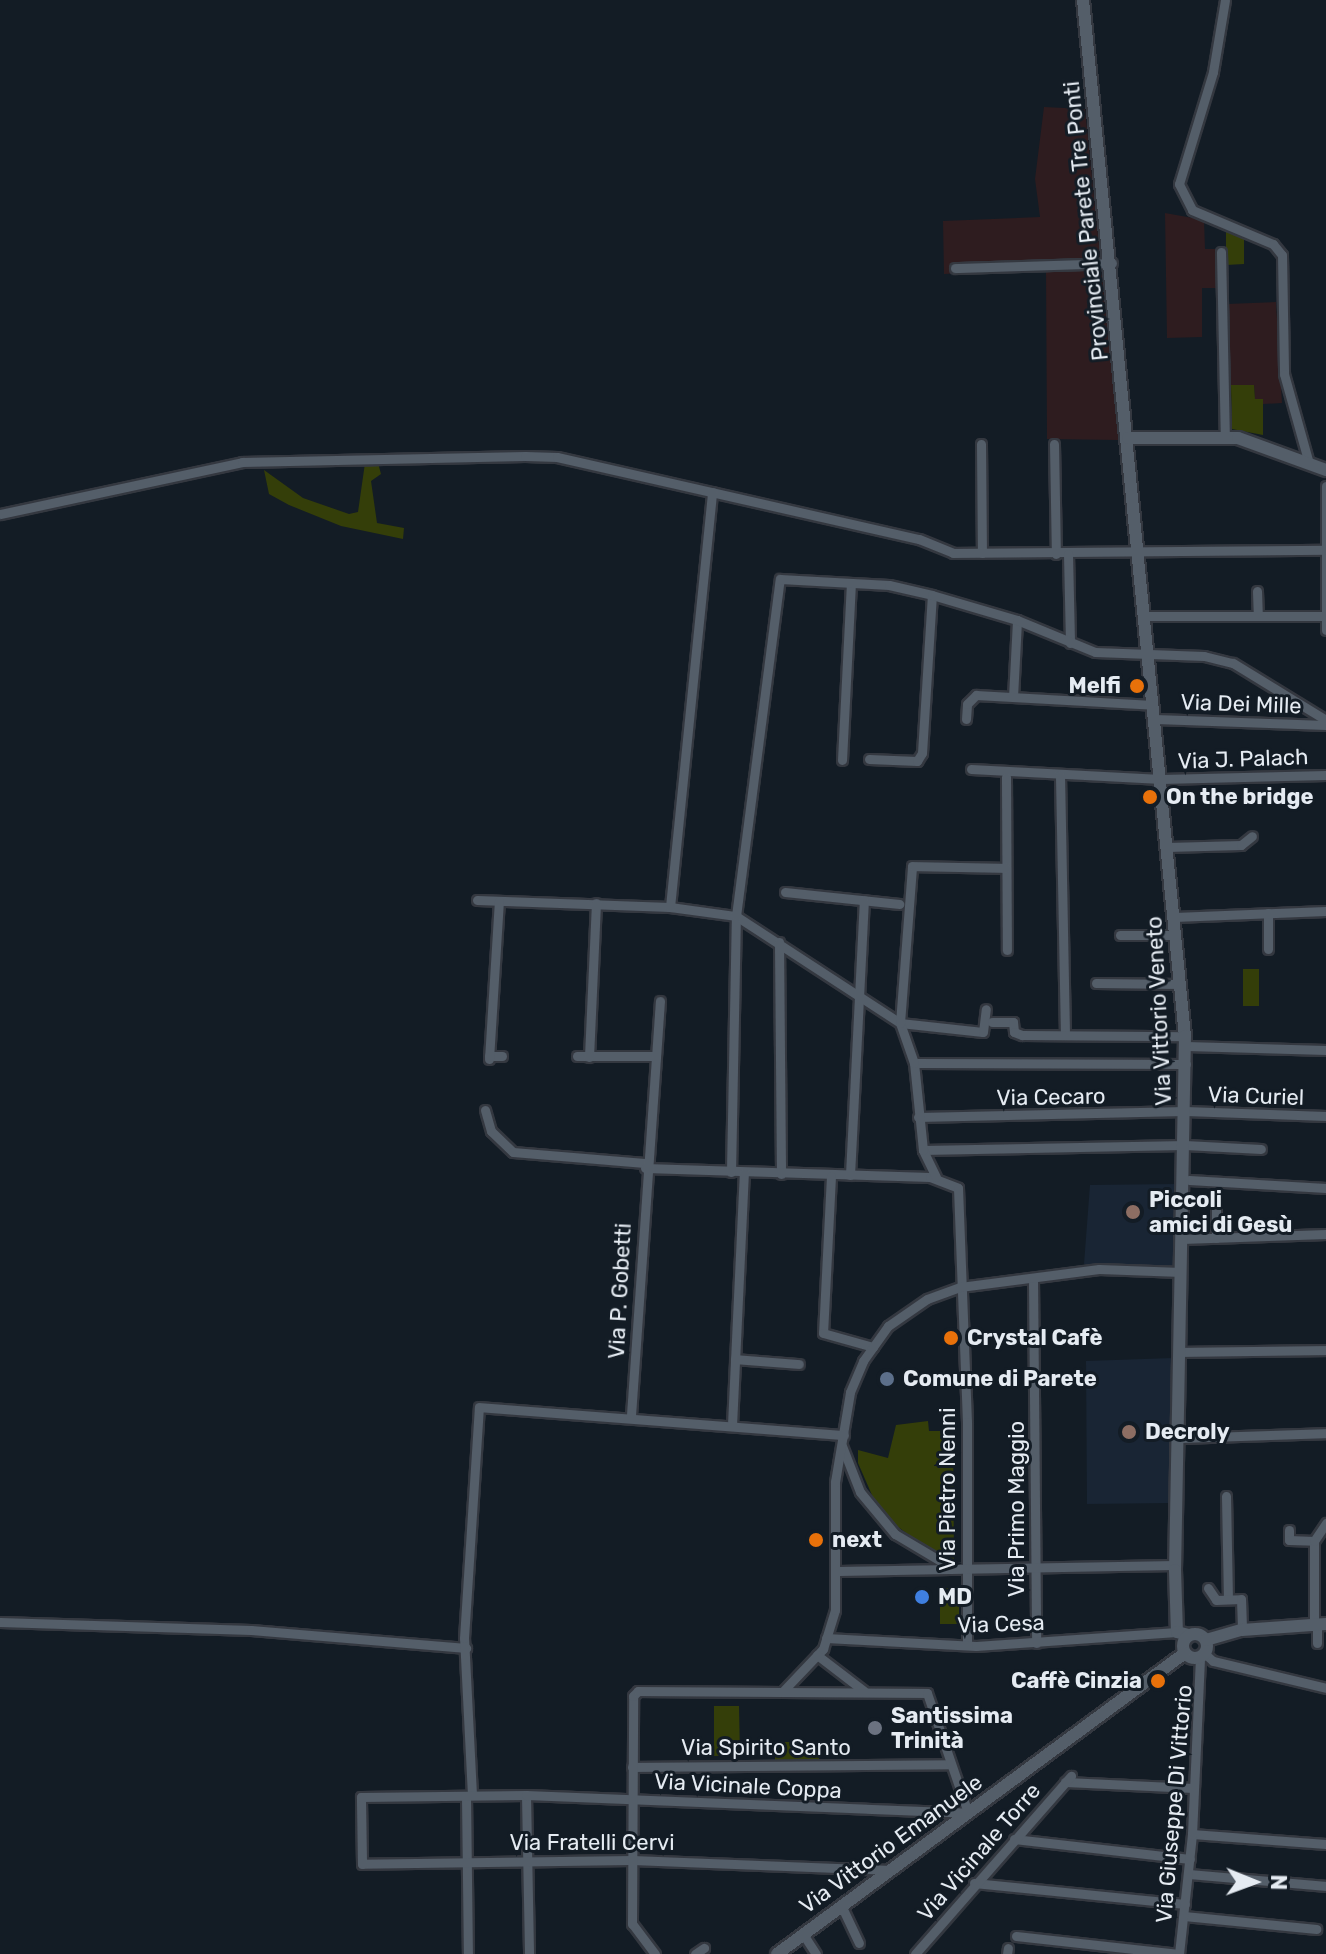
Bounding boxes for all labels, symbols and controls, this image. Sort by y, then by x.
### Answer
street label: Provinciale Parete Tre Ponti [1058,80,1114,362]
place label: Melfi [1069,673,1121,699]
marker: Melfi [1128,677,1146,695]
street label: Via Dei Mille [1180,689,1302,719]
street label: Via J. Palach [1177,744,1309,774]
place label: On the bridge [1166,784,1314,810]
marker: On the bridge [1141,788,1159,806]
street label: Via Vittorio Veneto [1141,915,1177,1107]
street label: Via Curiel [1207,1081,1305,1111]
street label: Via Cecaro [996,1083,1106,1111]
place label: Piccoli amici di Gesù [1149,1186,1292,1238]
marker: Piccoli amici di Gesù [1124,1203,1142,1221]
street label: Via P. Gobetti [603,1222,637,1360]
place label: Crystal Cafè [967,1325,1103,1351]
marker: Crystal Cafè [942,1329,960,1347]
place label: Comune di Parete [903,1366,1097,1392]
marker: Comune di Parete [878,1370,896,1388]
street label: Via Pietro Nenni [935,1407,961,1571]
place label: Decroly [1145,1419,1230,1445]
street label: Via Primo Maggio [1004,1421,1030,1597]
marker: Decroly [1120,1423,1138,1441]
place label: next [832,1527,882,1553]
marker: next [807,1531,825,1549]
place label: MD [938,1584,972,1610]
marker: MD [913,1588,931,1606]
street label: Via Cesa [957,1609,1045,1639]
place label: Caffè Cinzia [1011,1668,1142,1694]
marker: Caffè Cinzia [1149,1672,1167,1690]
street label: Via Giuseppe Di Vittorio [1150,1683,1198,1925]
place label: Santissima Trinità [891,1702,1013,1754]
marker: Santissima Trinità [866,1719,884,1737]
street label: Via Spirito Santo [681,1735,851,1761]
street label: Via Vicinale Coppa [653,1768,843,1804]
street label: Via Vittorio Emanuele [794,1769,988,1919]
street label: Via Vicinale Torre [912,1777,1046,1927]
street label: Via Fratelli Cervi [509,1830,675,1856]
north arrow [1214,1842,1294,1922]
text: N [1265,1874,1292,1891]

